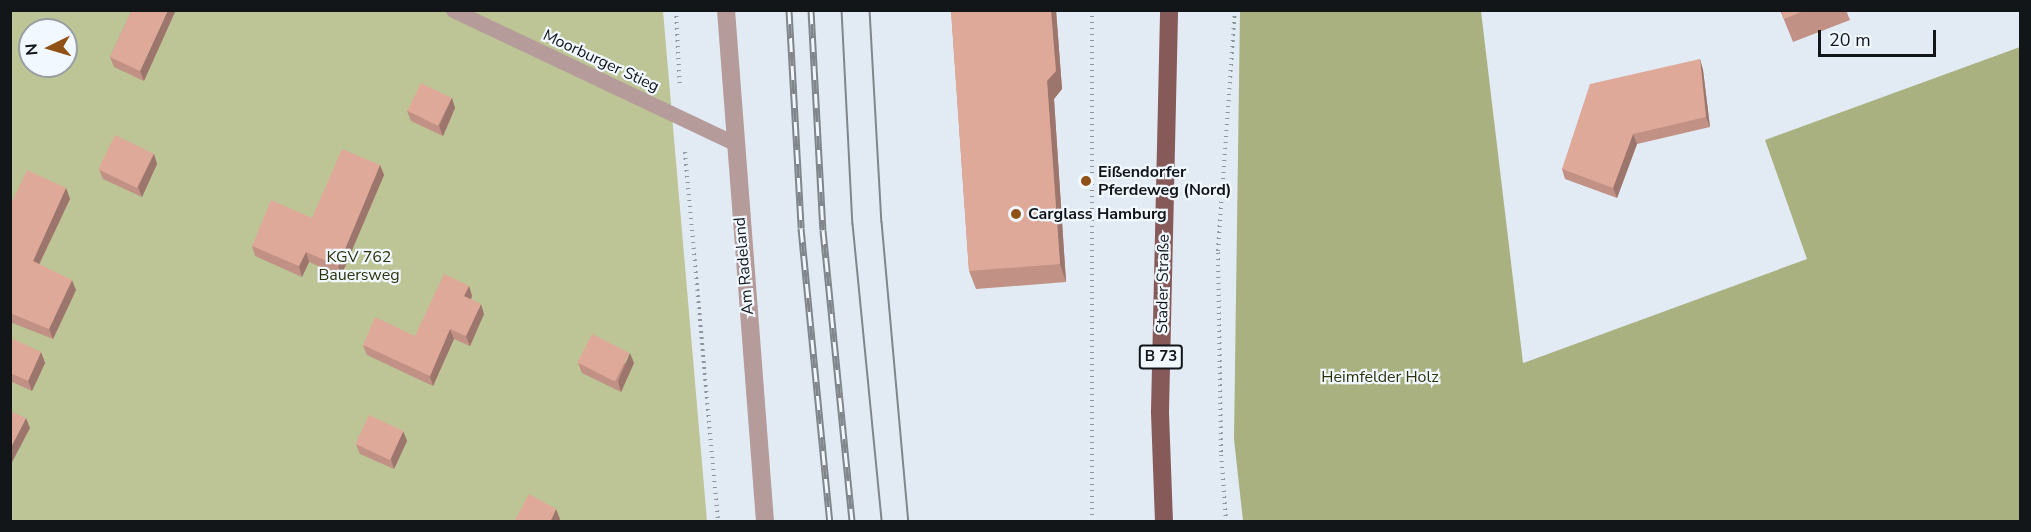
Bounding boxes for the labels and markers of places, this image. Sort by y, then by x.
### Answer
place label: Eißendorfer Pferdeweg (Nord) [1098,162,1232,200]
marker: Eißendorfer Pferdeweg (Nord) [1079,174,1093,188]
place label: Carglass Hamburg [1028,204,1167,224]
marker: Carglass Hamburg [1009,207,1023,221]

